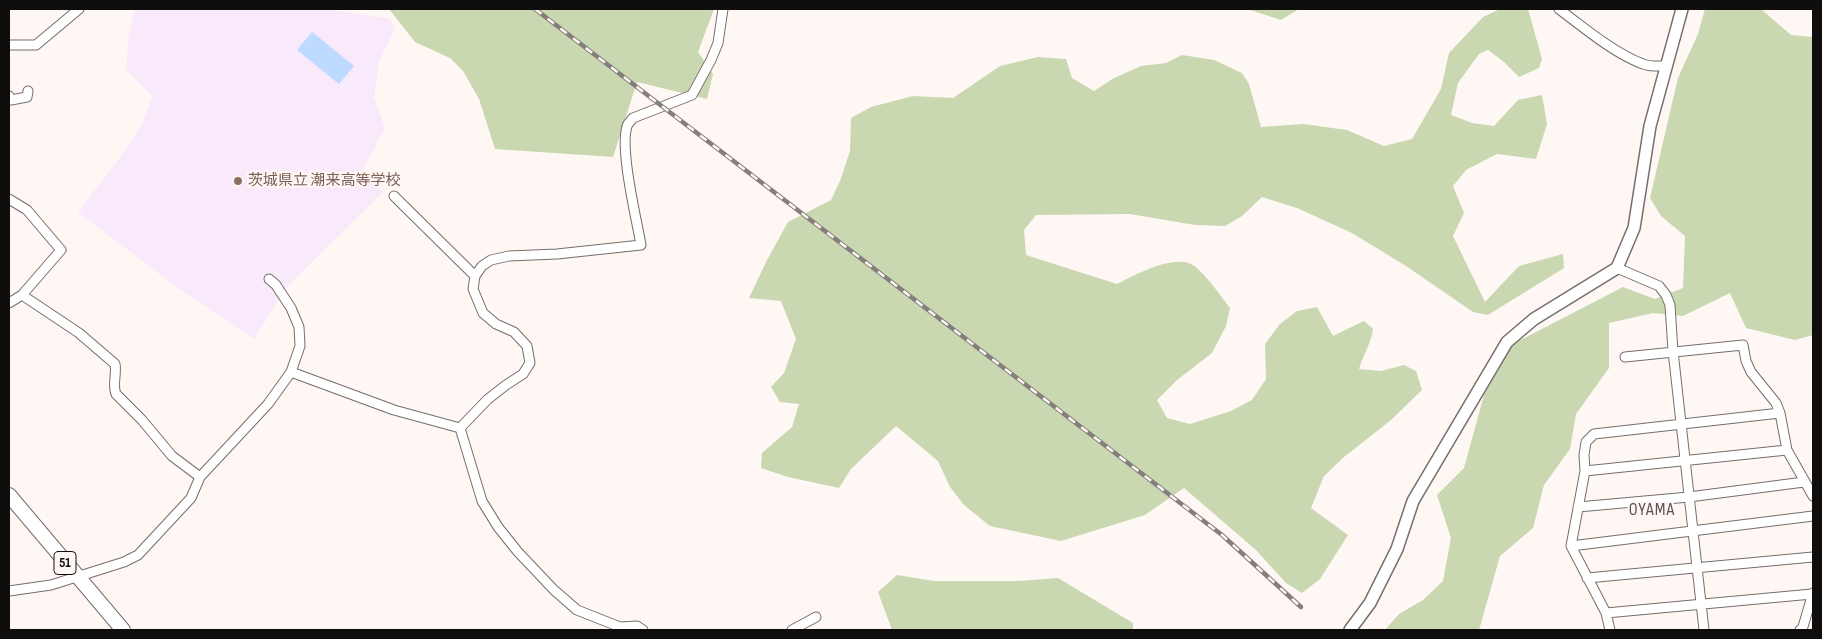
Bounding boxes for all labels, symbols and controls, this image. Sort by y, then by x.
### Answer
place label: 茨城県立 潮来高等学校 [248,172,400,190]
marker: 茨城県立 潮来高等学校 [232,175,244,187]
district label: OYAMA [1628,499,1676,521]
road number: 51 [54,552,76,574]

